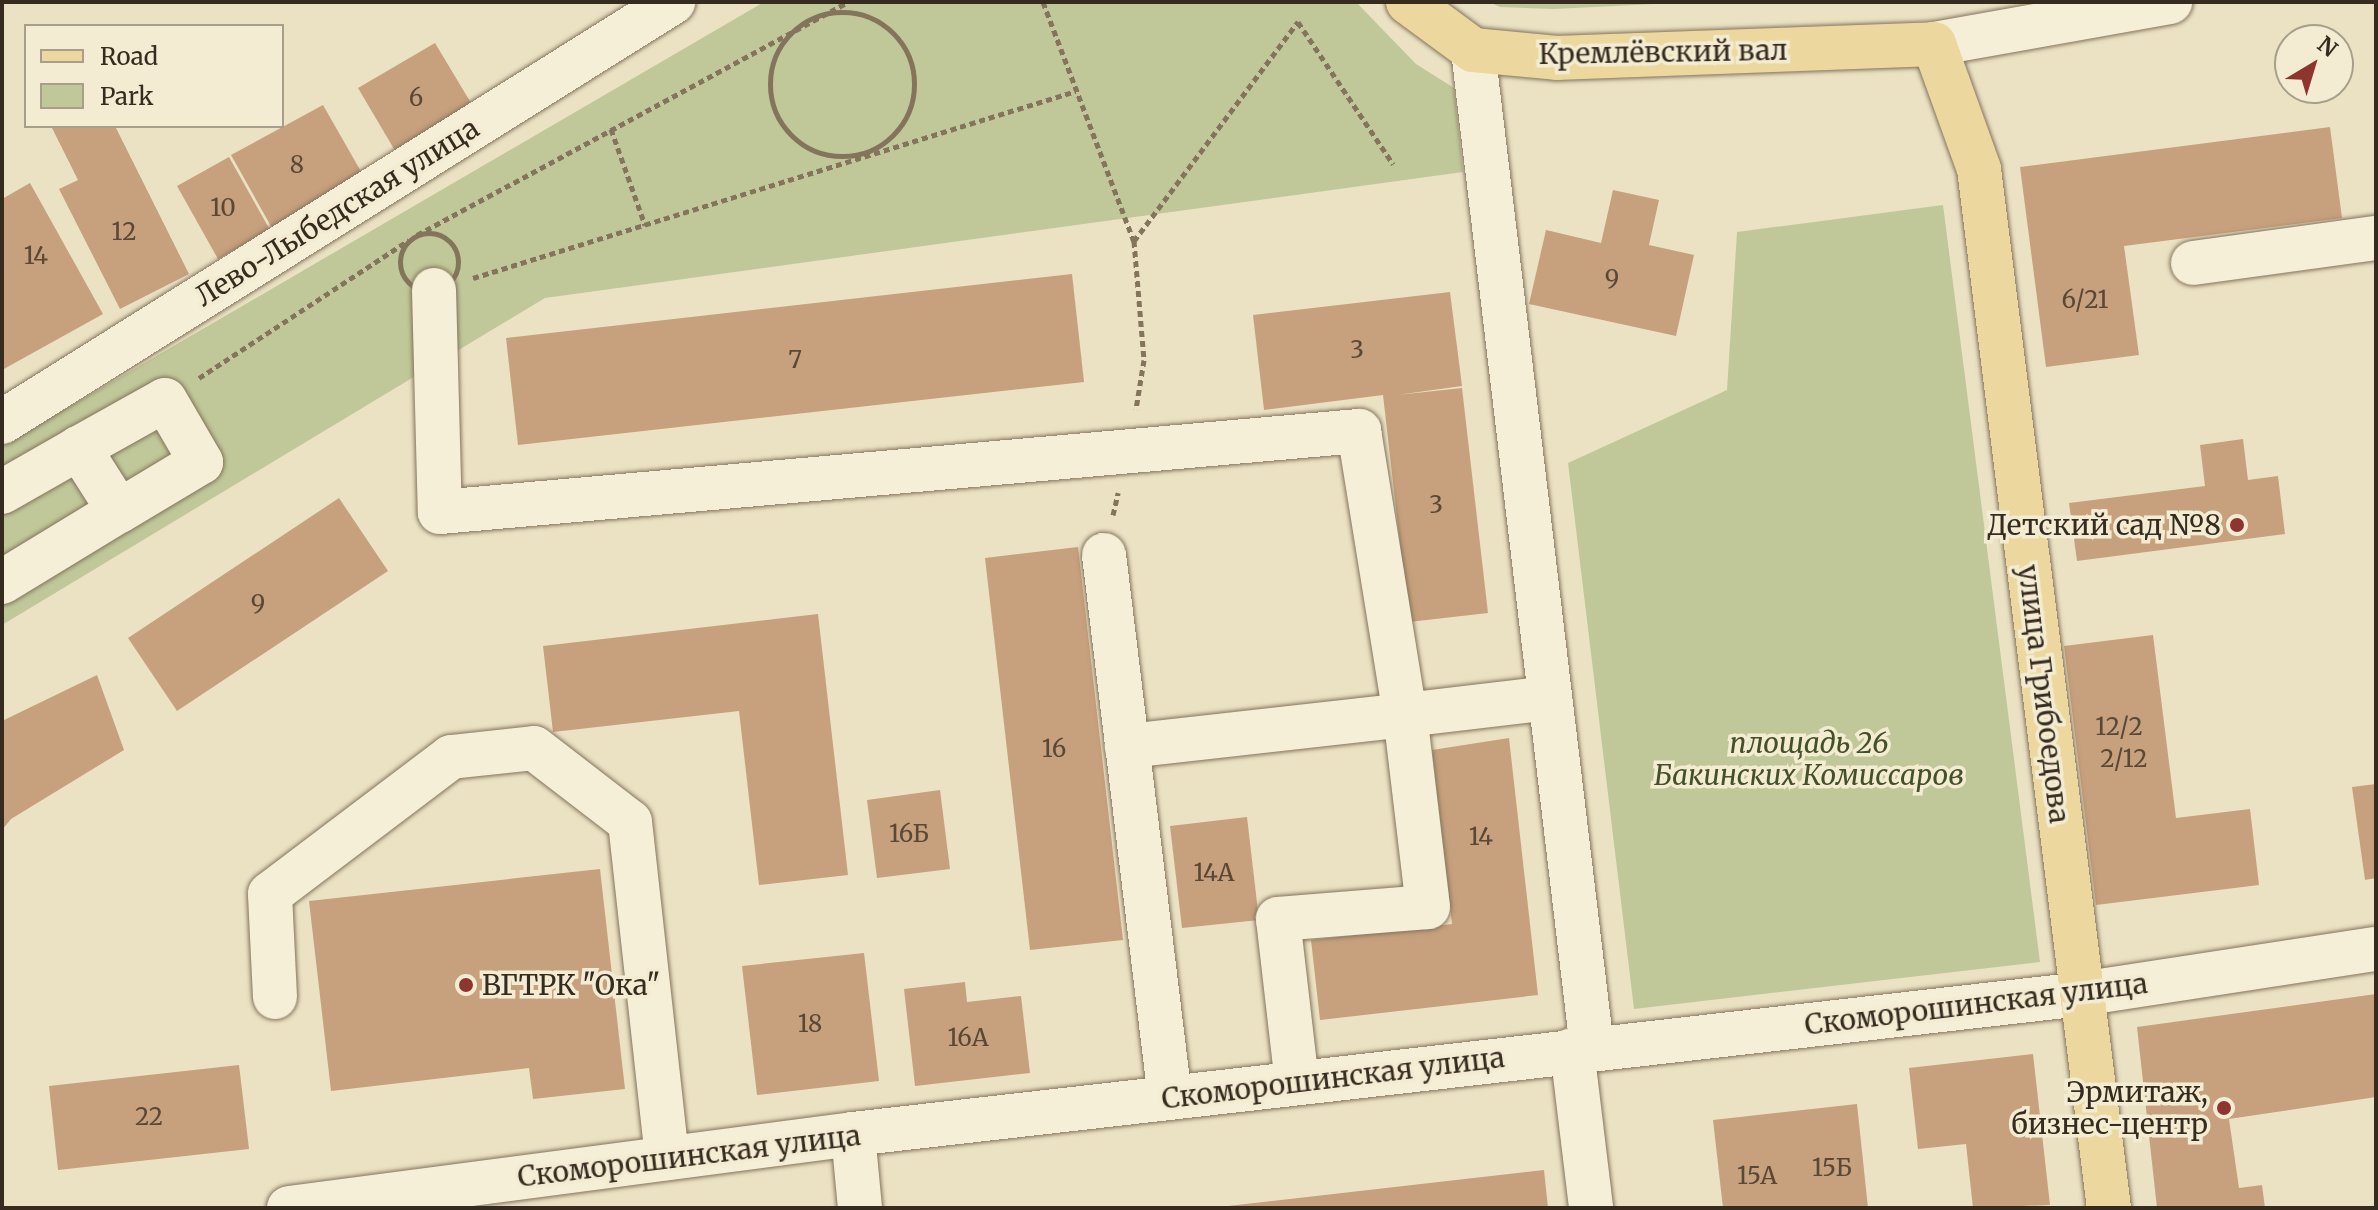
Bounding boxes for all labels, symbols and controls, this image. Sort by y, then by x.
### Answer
legend [24,24,284,128]
north arrow [2274,24,2354,104]
text: N [2312,30,2343,63]
street label: Кремлёвский вал [1538,33,1788,71]
text: Road [100,41,158,72]
text: Park [100,81,153,112]
house number: 6 [409,84,423,112]
street label: Лево-Лыбедская улица [189,111,485,313]
house number: 8 [290,151,304,179]
house number: 10 [210,194,236,222]
house number: 12 [112,218,136,246]
house number: 14 [24,242,48,270]
house number: 9 [1605,265,1619,293]
house number: 6/21 [2061,286,2109,314]
house number: 3 [1350,336,1364,364]
house number: 7 [788,346,802,374]
house number: 3 [1429,491,1443,519]
place label: Детский сад №8 [1987,508,2221,542]
marker: Детский сад №8 [2228,516,2246,534]
street label: улица Грибоедова [2011,563,2077,825]
house number: 9 [251,590,265,618]
house number: 12/2 [2095,713,2143,741]
park label: площадь 26 Бакинских Комиссаров [1654,726,1964,792]
house number: 16 [1042,735,1066,763]
house number: 2/12 [2100,745,2148,773]
house number: 16Б [889,820,929,848]
house number: 14 [1469,823,1493,851]
house number: 14А [1194,859,1234,887]
street label: Скоморошинская улица [1803,966,2149,1042]
place label: ВГТРК "Ока" [482,968,660,1002]
marker: ВГТРК "Ока" [457,976,475,994]
house number: 18 [798,1010,822,1038]
house number: 16А [947,1024,989,1052]
street label: Скоморошинская улица [1160,1040,1506,1116]
place label: Эрмитаж, бизнес-центр [2012,1075,2208,1141]
marker: Эрмитаж, бизнес-центр [2215,1099,2233,1117]
house number: 22 [135,1103,163,1131]
street label: Скоморошинская улица [516,1118,862,1194]
house number: 15Б [1812,1154,1852,1182]
house number: 15А [1737,1162,1777,1190]

